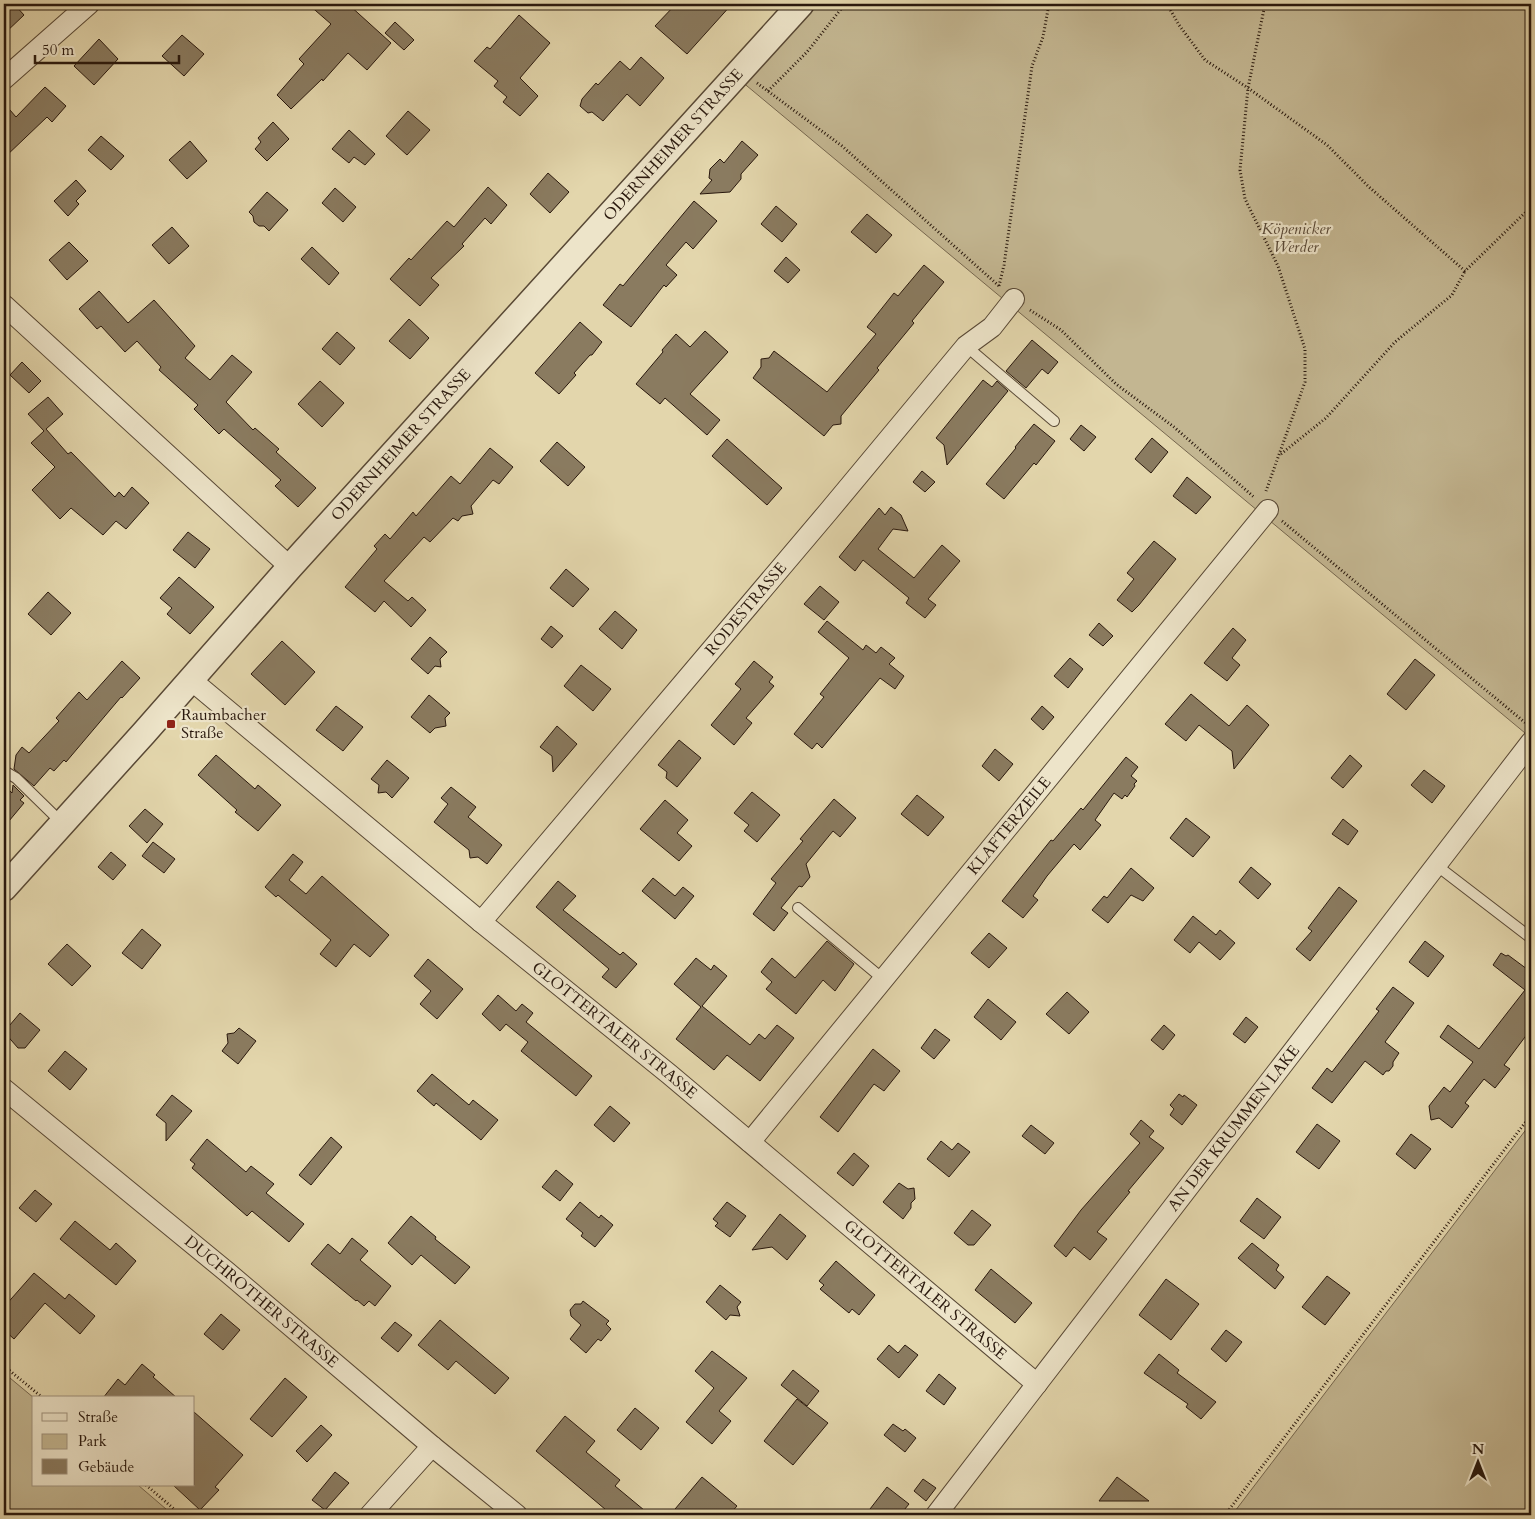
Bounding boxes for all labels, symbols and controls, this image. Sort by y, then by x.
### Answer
scale bar [35,32,179,64]
text: 50 m [42,40,74,60]
street label: ODERNHEIMER STRASSE [598,64,748,226]
park label: Köpenicker Werder [1261,218,1331,258]
street label: ODERNHEIMER STRASSE [326,364,476,526]
street label: RODESTRASSE [700,558,792,660]
place label: Raumbacher Straße [181,704,266,744]
marker: Raumbacher Straße [165,718,177,730]
street label: KLAFTERZEILE [962,772,1056,879]
street label: GLOTTERTALER STRASSE [527,956,702,1104]
street label: AN DER KRUMMEN LAKE [1163,1040,1305,1216]
street label: GLOTTERTALER STRASSE [839,1215,1012,1365]
street label: DUCHROTHER STRASSE [180,1230,343,1373]
legend [32,1396,195,1486]
text: Straße [78,1407,118,1427]
text: Park [78,1431,107,1451]
north arrow [1452,1436,1502,1486]
text: N [1472,1440,1484,1459]
text: Gebäude [78,1457,135,1477]

